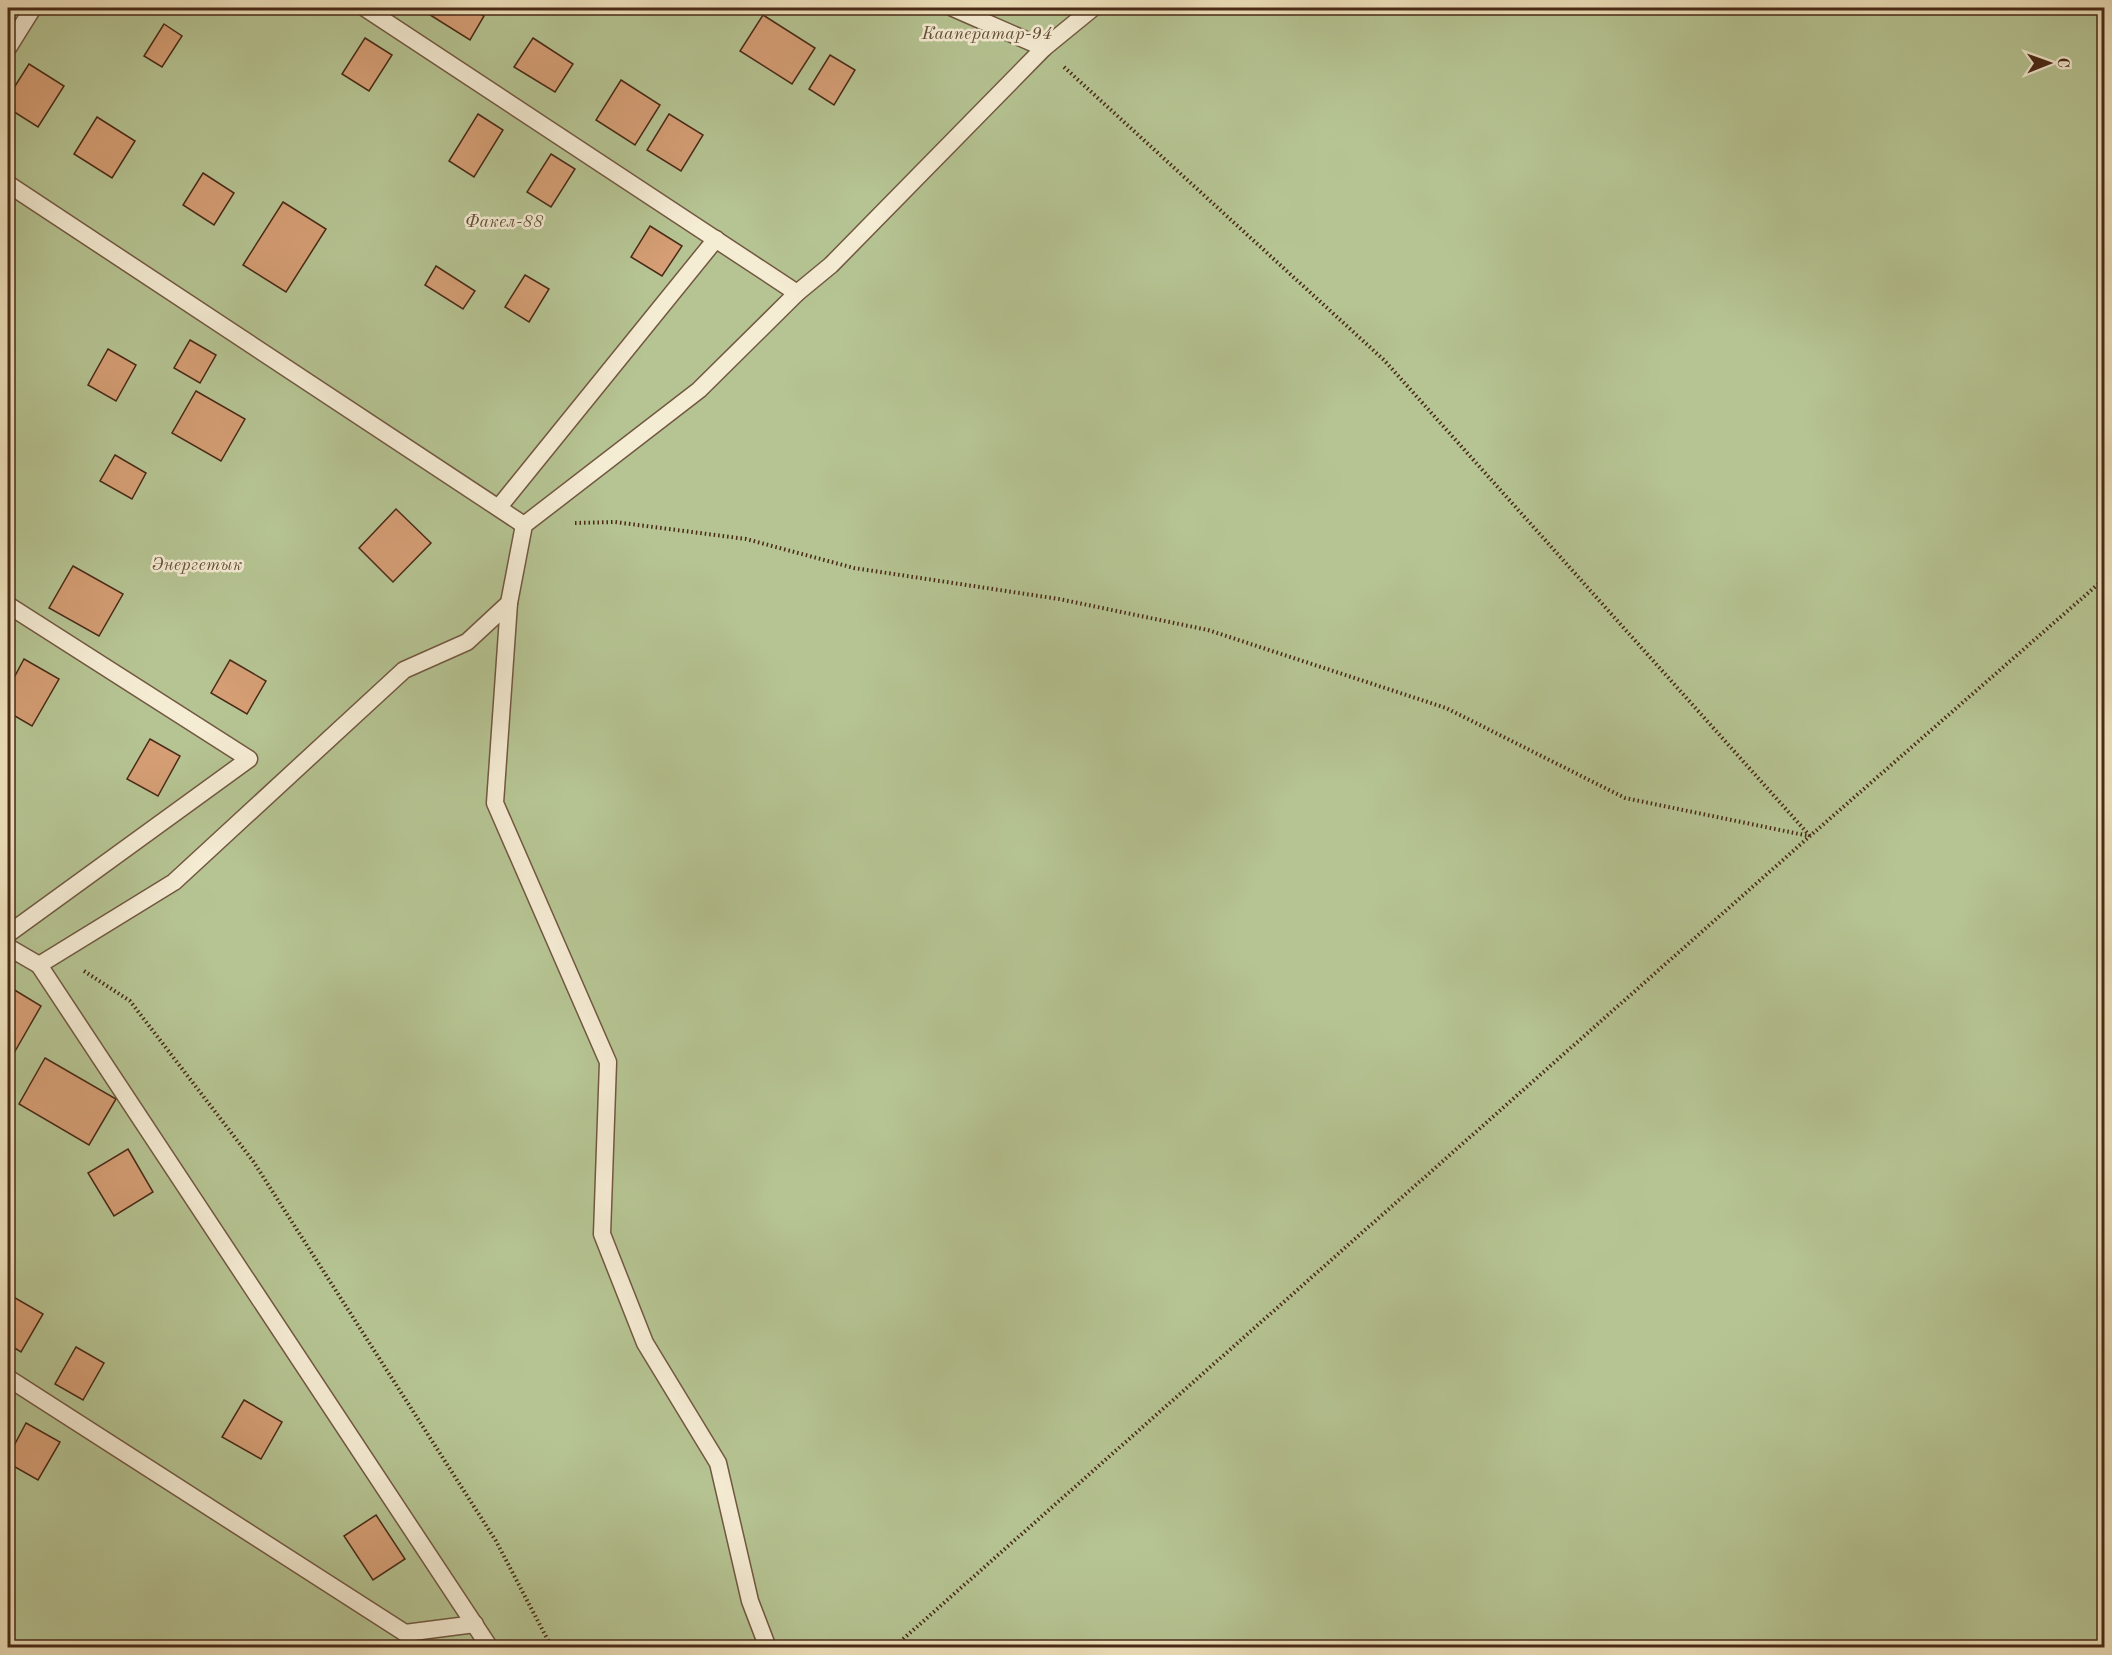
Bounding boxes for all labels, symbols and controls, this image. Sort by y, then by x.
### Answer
park label: Кааператар-94 [921,25,1053,43]
north arrow [2019,33,2079,93]
text: С [2054,57,2070,68]
park label: Факел-88 [465,213,544,231]
park label: Энергетык [152,556,243,574]

